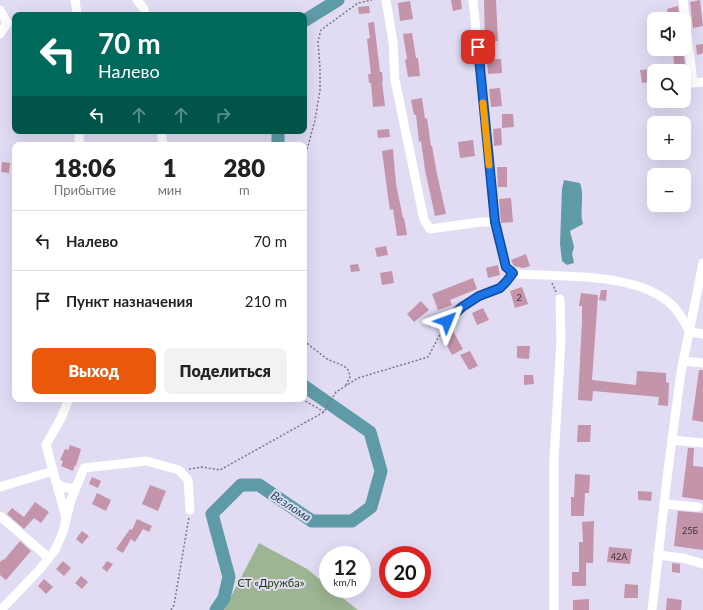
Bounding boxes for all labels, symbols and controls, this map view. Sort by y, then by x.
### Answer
map controls [647,12,691,212]
button: sound [647,12,691,56]
text: 70 m [98,26,161,60]
icon: left [32,28,84,80]
pin [461,30,495,64]
icon: arrive [467,36,489,58]
text: Налево [98,60,160,82]
button: search [647,64,691,108]
icon: left [86,104,108,126]
icon: ahead [128,104,150,126]
icon: ahead [170,104,192,126]
icon: right [212,104,234,126]
button: + [647,116,691,160]
text: 18:06 [54,153,116,182]
text: 1 [163,153,177,182]
text: 280 [223,153,265,182]
button: − [647,168,691,212]
text: Прибытие [54,182,116,198]
text: мин [158,182,182,198]
text: m [239,182,250,198]
icon: left [32,230,54,252]
text: Налево [66,232,118,250]
text: 70 m [253,232,287,250]
icon: arrive [32,290,54,312]
text: Пункт назначения [66,292,193,310]
text: 210 m [245,292,287,310]
house number: 2 [516,292,522,303]
position arrow [426,300,468,342]
button: Выход [32,348,156,394]
button: Поделиться [164,348,287,394]
water label: Везлома [268,487,314,525]
house number: 25Б [682,525,698,536]
speed limit sign: 20 [379,546,431,598]
house number: 42А [611,551,628,562]
text: 12 [333,555,357,579]
park label: СТ «Дружба» [238,576,305,589]
text: km/h [333,576,357,588]

